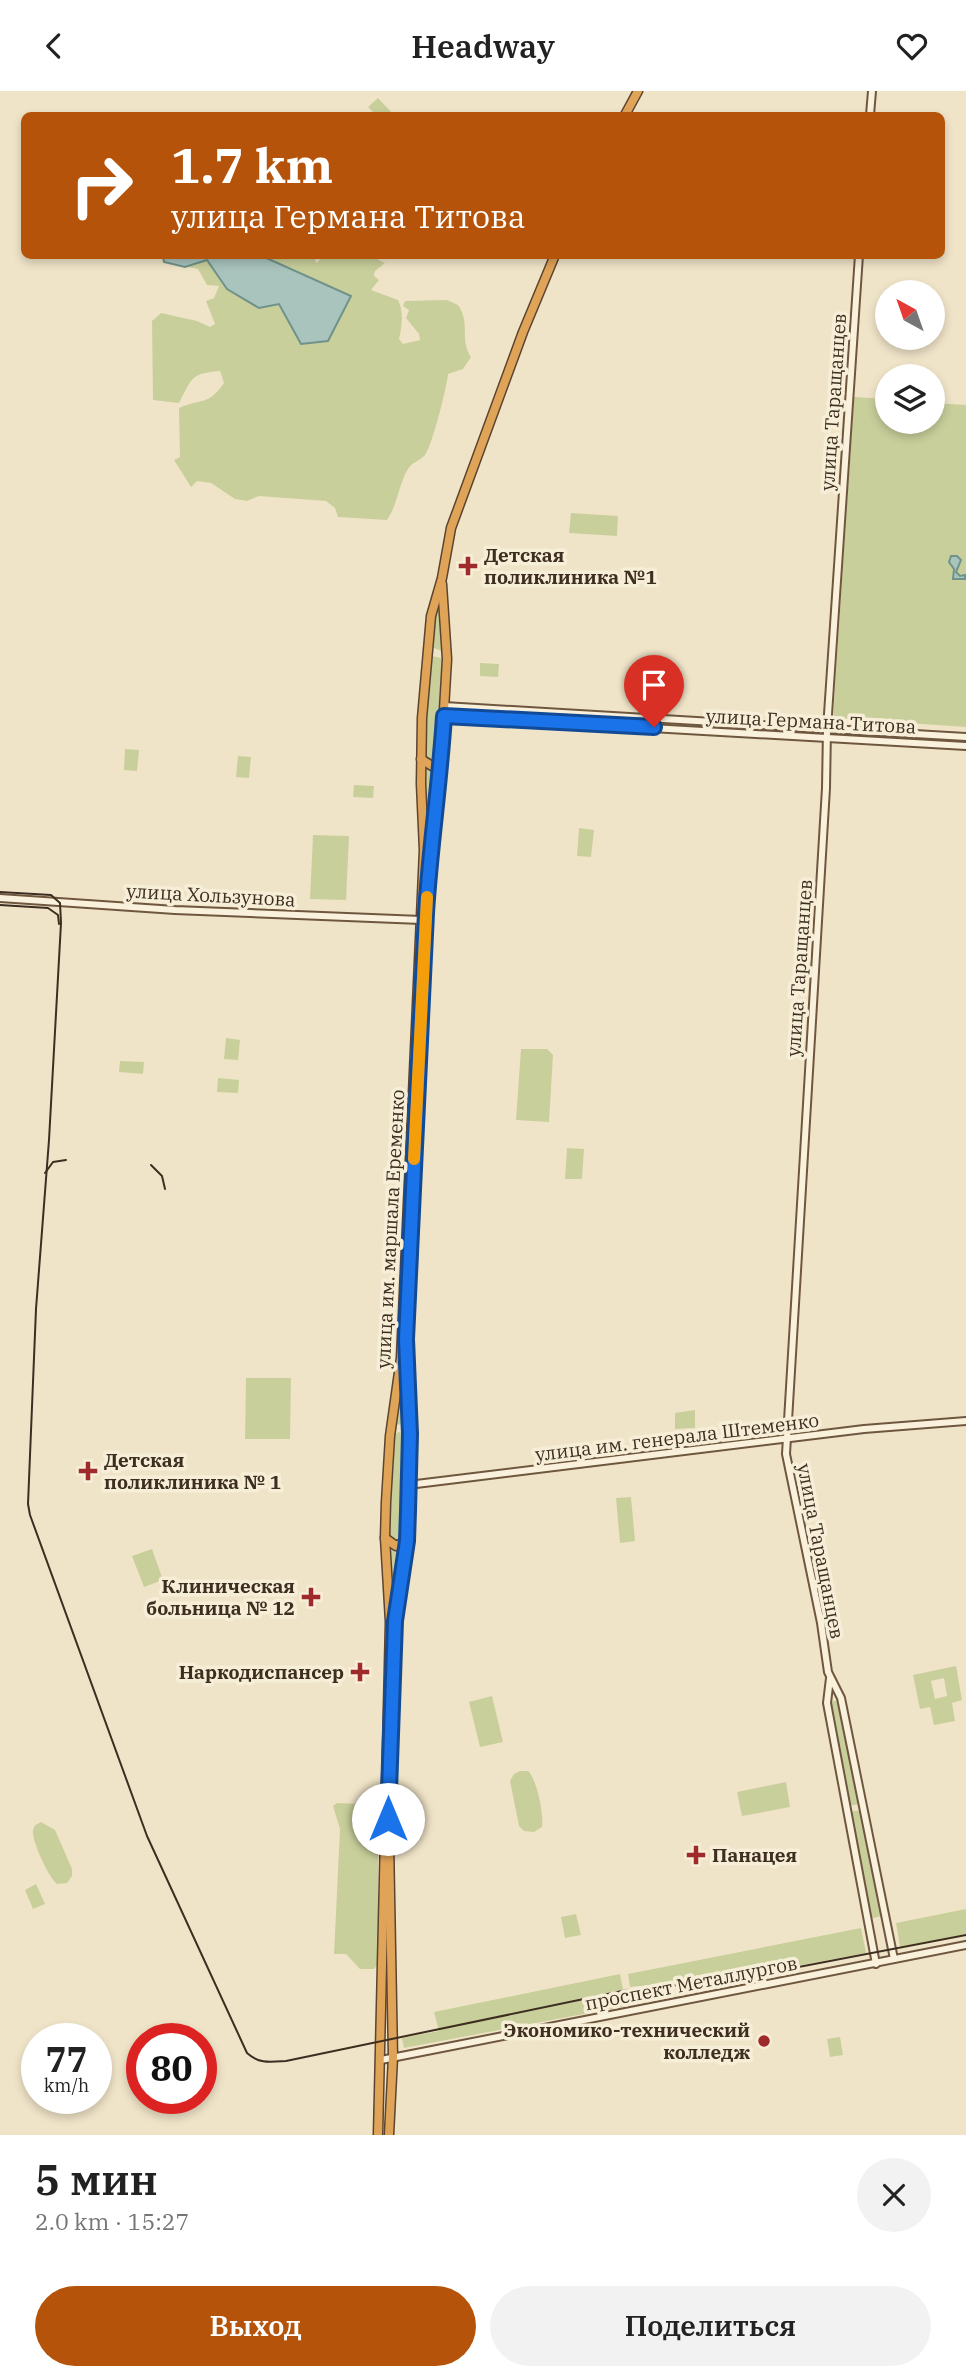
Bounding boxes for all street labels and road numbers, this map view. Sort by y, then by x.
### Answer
street label: улица Таращанцев [815,312,851,492]
street label: улица Германа Титова [705,704,917,738]
street label: улица Таращанцев [781,878,817,1058]
street label: улица Хользунова [126,879,296,911]
street label: улица им. маршала Еременко [371,1089,409,1369]
street label: улица им. генерала Штеменко [534,1408,820,1466]
street label: улица Таращанцев [792,1461,850,1641]
street label: проспект Металлургов [583,1951,799,2015]

